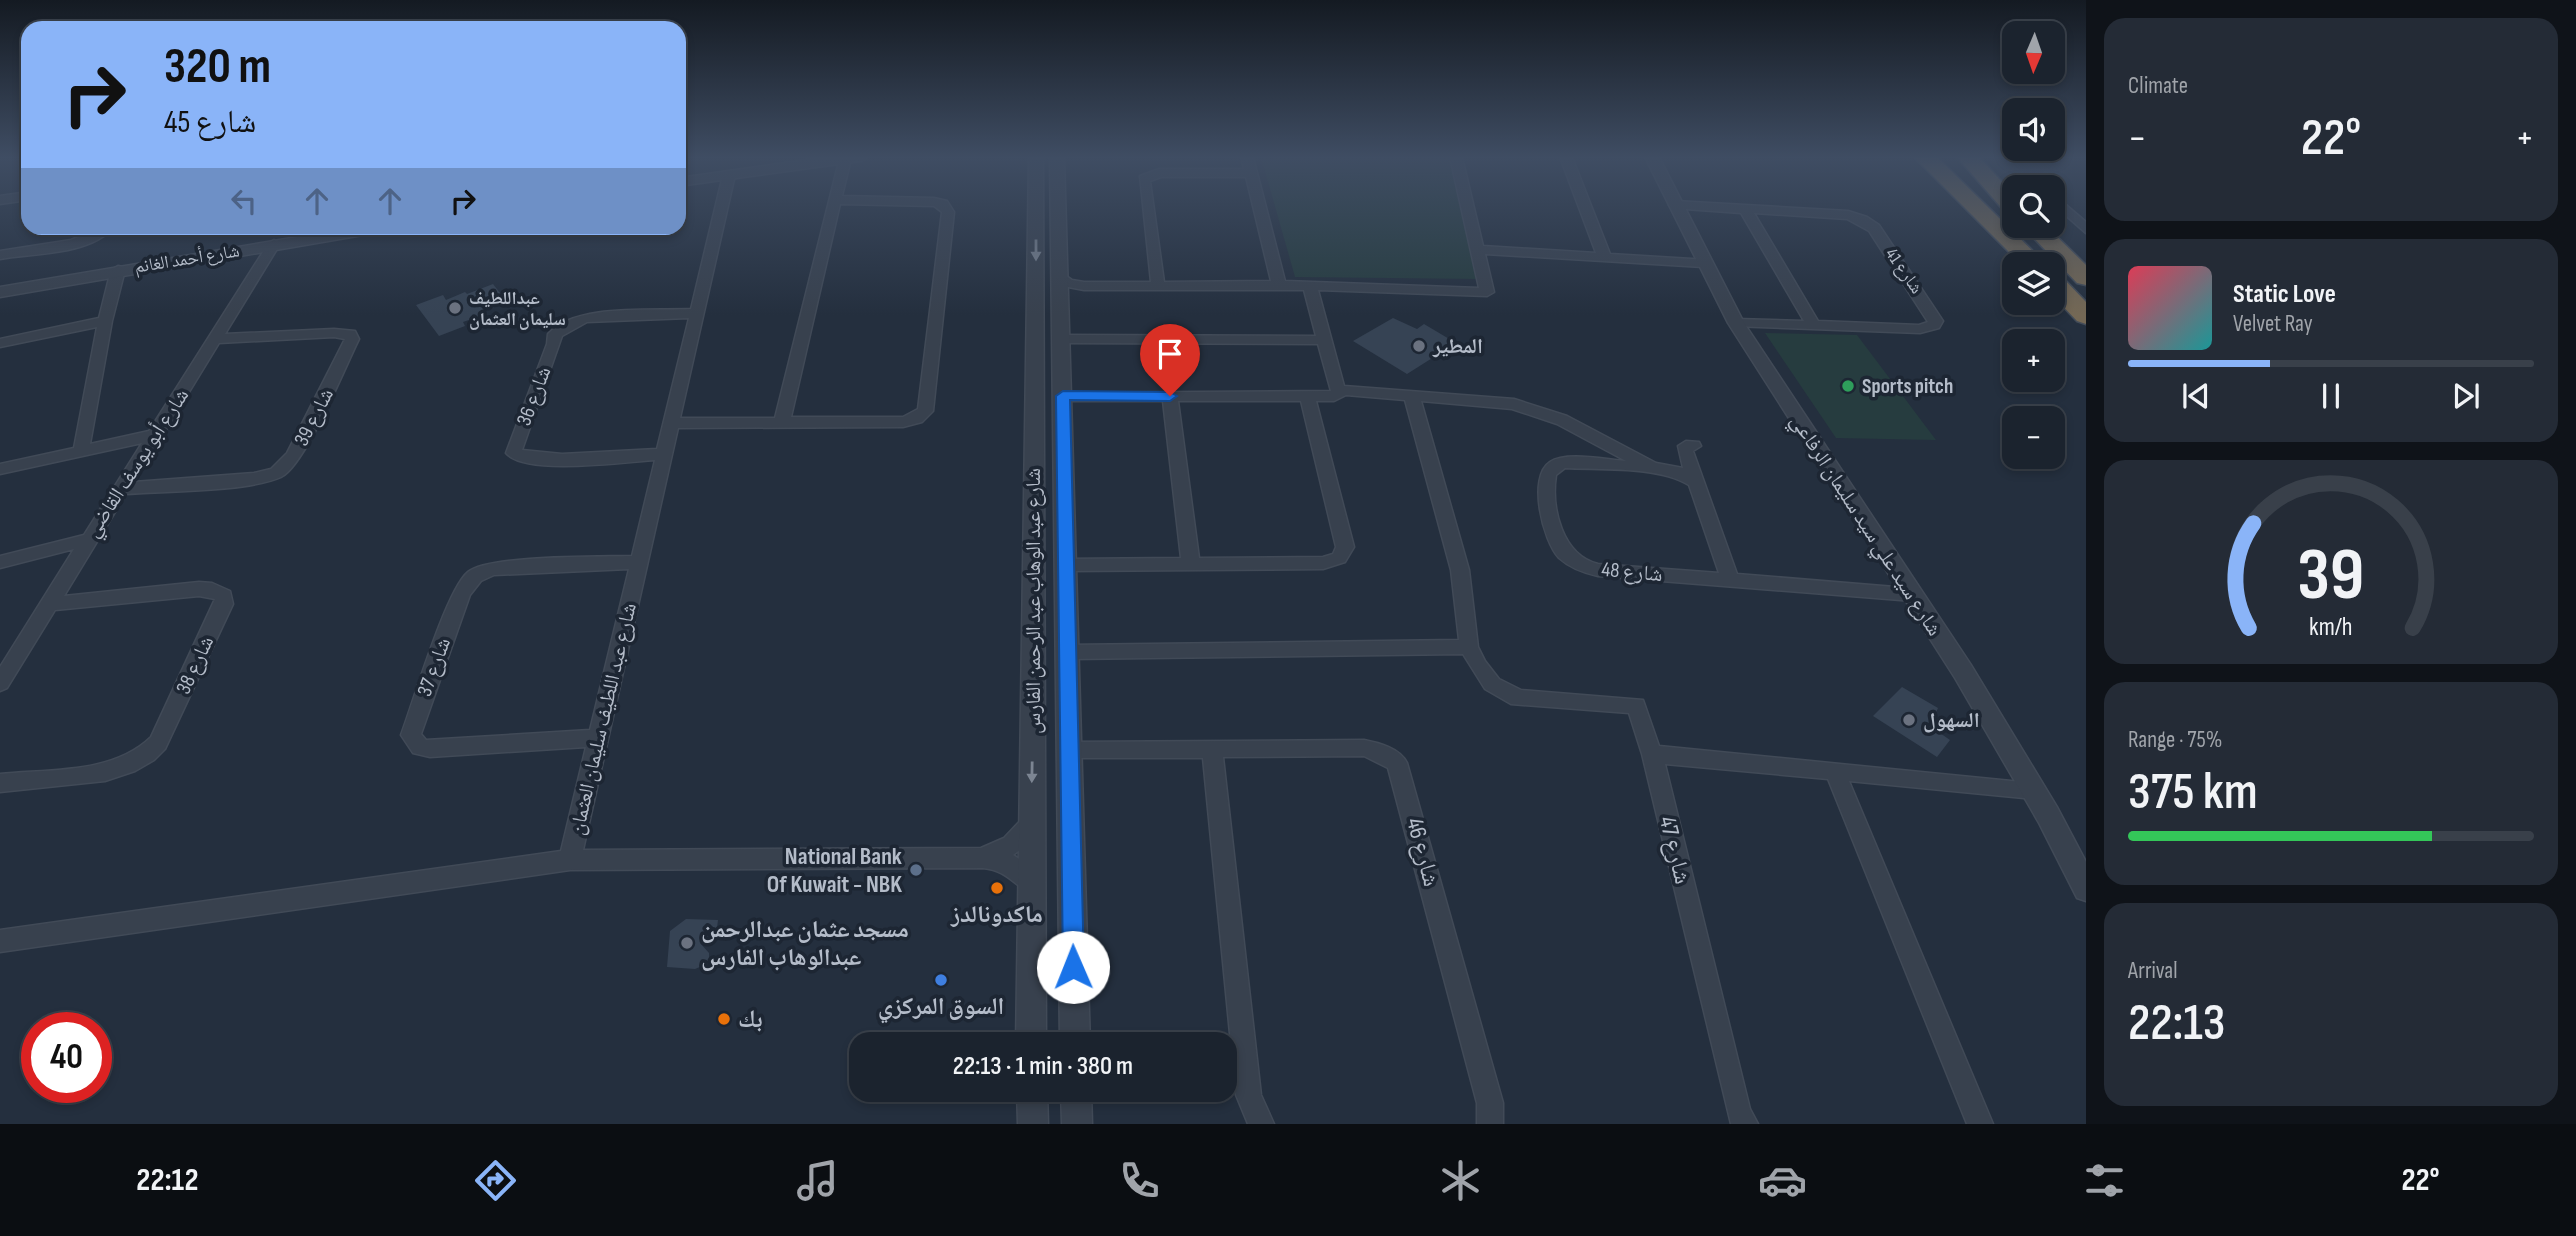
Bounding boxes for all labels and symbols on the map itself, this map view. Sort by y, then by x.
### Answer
north arrow [2002,21,2065,84]
one-way arrow [1030,239,1042,261]
street label: شارع أحمد الغانم [133,240,241,279]
street label: شارع 41 [1881,244,1927,298]
place label: عبداللطيف سليمان العثمان [469,288,566,330]
marker: عبداللطيف سليمان العثمان [447,300,463,316]
pin [1140,324,1200,396]
place label: المطير [1432,334,1483,359]
marker: المطير [1411,338,1427,354]
street label: شارع 36 [511,363,557,429]
place label: Sports pitch [1862,374,1953,399]
marker: Sports pitch [1840,378,1856,394]
street label: شارع أبو يوسف القاضي [79,384,197,544]
street label: شارع 39 [289,384,339,450]
street label: شارع سيد علي سيد سليمان الرفاعي [1782,409,1947,642]
street label: شارع عبد الوهاب عبد الرحمن الفارس [1021,468,1046,734]
street label: شارع 48 [1600,557,1664,587]
street label: شارع عبد اللطيف سليمان العثمان [564,601,642,837]
street label: شارع 38 [171,632,219,698]
street label: شارع 37 [412,634,456,700]
place label: السهول [1923,708,1980,733]
marker: السهول [1901,712,1917,728]
one-way arrow [1026,761,1037,783]
street label: شارع 47 [1653,813,1697,887]
street label: شارع 46 [1400,814,1446,890]
place label: National Bank Of Kuwait - NBK [767,842,902,899]
marker: National Bank Of Kuwait - NBK [908,862,924,878]
marker: ماكدونالدز [989,880,1005,896]
place label: ماكدونالدز [950,900,1043,929]
place label: مسجد عثمان عبدالرحمن عبدالوهاب الفارس [701,915,909,972]
position arrow [1036,930,1110,1004]
marker: مسجد عثمان عبدالرحمن عبدالوهاب الفارس [679,935,695,951]
marker: السوق المركزي [933,972,949,988]
place label: السوق المركزي [878,992,1004,1024]
place label: بك [738,1005,762,1034]
marker: بك [716,1011,732,1027]
speed limit sign: 40 [21,1012,112,1103]

